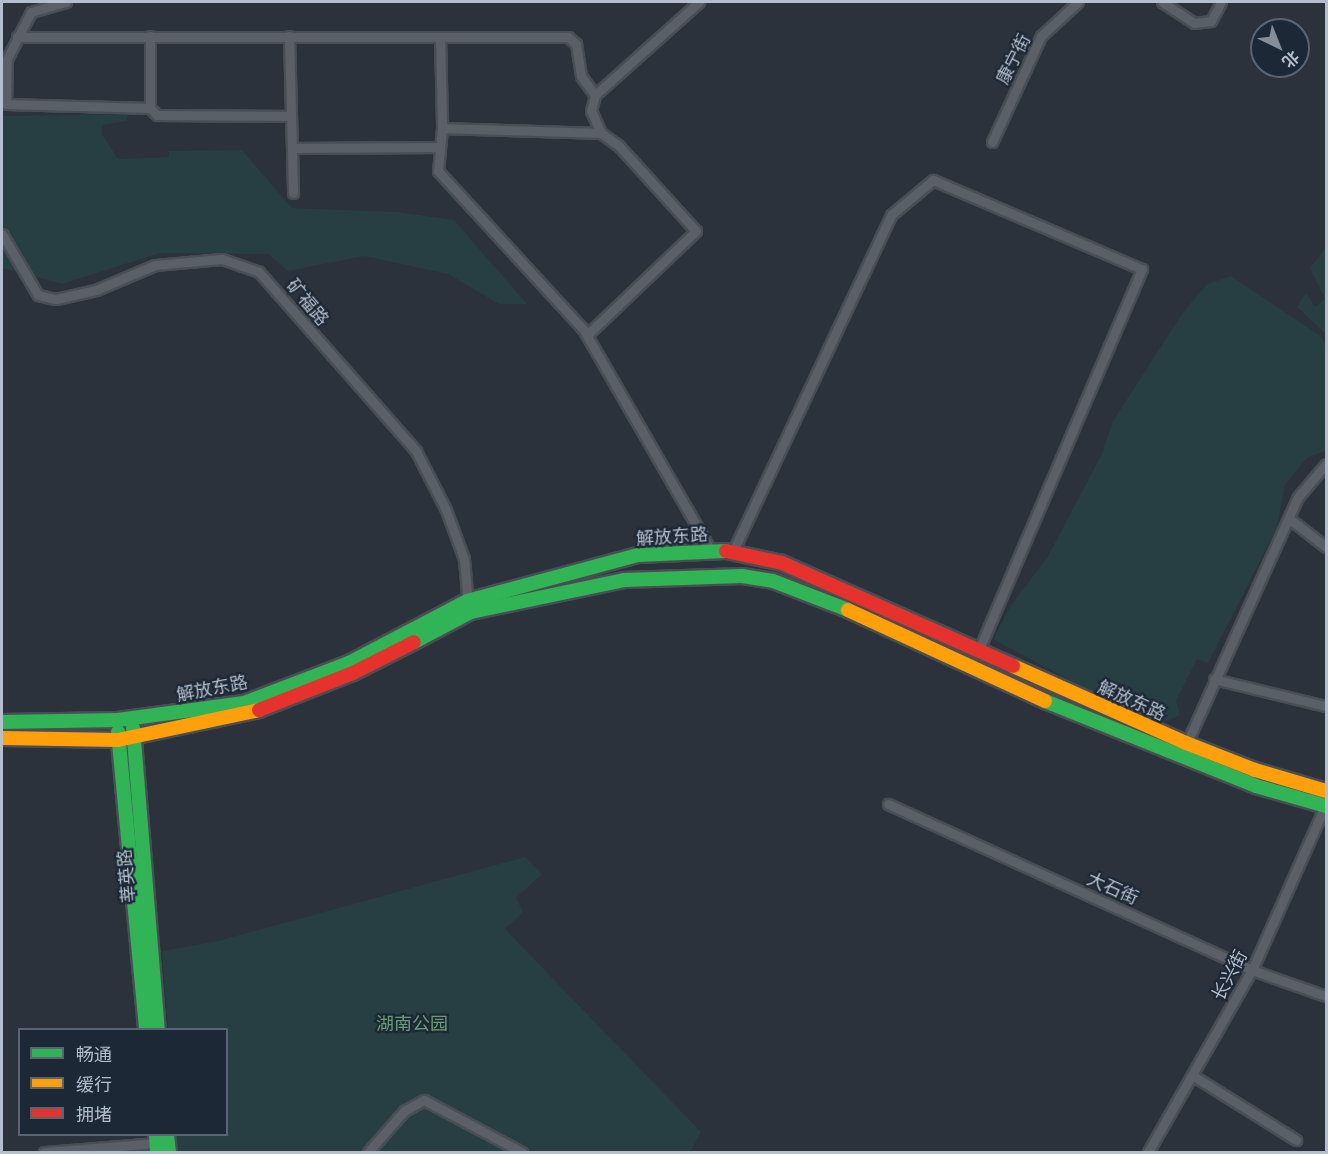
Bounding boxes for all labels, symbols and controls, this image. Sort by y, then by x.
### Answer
north arrow [1250,18,1310,78]
street label: 康宁街 [991,30,1035,88]
text: 北 [1278,47,1304,72]
street label: 矿福路 [282,274,334,330]
street label: 解放东路 [635,523,709,549]
street label: 解放东路 [175,671,249,705]
street label: 解放东路 [1095,675,1169,725]
street label: 莘英路 [113,848,139,904]
street label: 大石街 [1084,867,1142,909]
street label: 长兴街 [1207,946,1251,1004]
park label: 湖南公园 [376,1012,448,1034]
legend [18,1028,228,1136]
text: 畅通 [76,1043,112,1065]
text: 缓行 [76,1073,112,1095]
text: 拥堵 [76,1103,112,1125]

